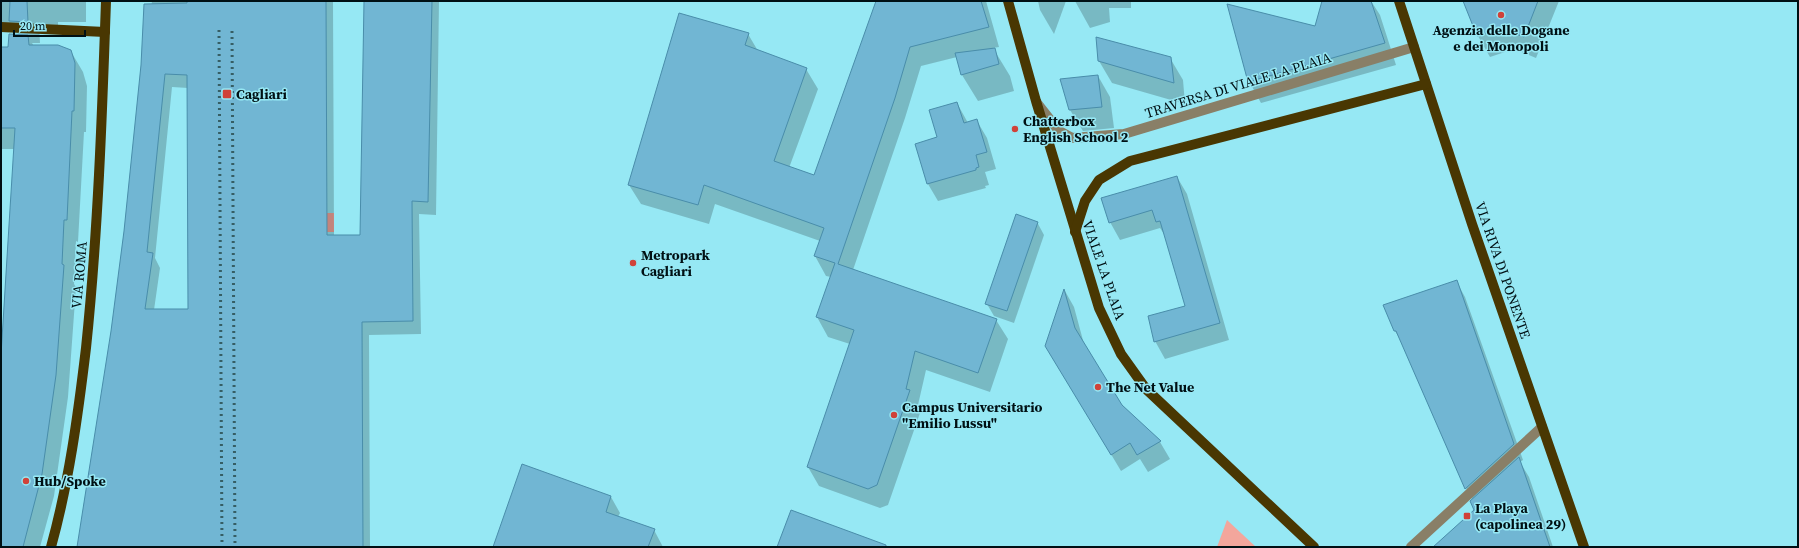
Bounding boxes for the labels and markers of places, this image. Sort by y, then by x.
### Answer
marker: Agenzia delle Dogane e dei Monopoli [1496,10,1506,20]
place label: Agenzia delle Dogane e dei Monopoli [1432,20,1570,56]
place label: Cagliari [236,84,287,104]
marker: Cagliari [221,88,233,100]
place label: Chatterbox English School 2 [1023,111,1129,147]
marker: Chatterbox English School 2 [1010,124,1020,134]
place label: Metropark Cagliari [641,245,711,281]
marker: Metropark Cagliari [628,258,638,268]
place label: The Net Value [1106,377,1194,397]
marker: The Net Value [1093,382,1103,392]
place label: Campus Universitario "Emilio Lussu" [902,397,1043,433]
marker: Campus Universitario "Emilio Lussu" [889,410,899,420]
place label: Hub/Spoke [34,471,106,491]
marker: Hub/Spoke [21,476,31,486]
place label: La Playa (capolinea 29) [1475,498,1566,534]
marker: La Playa (capolinea 29) [1462,511,1472,521]

